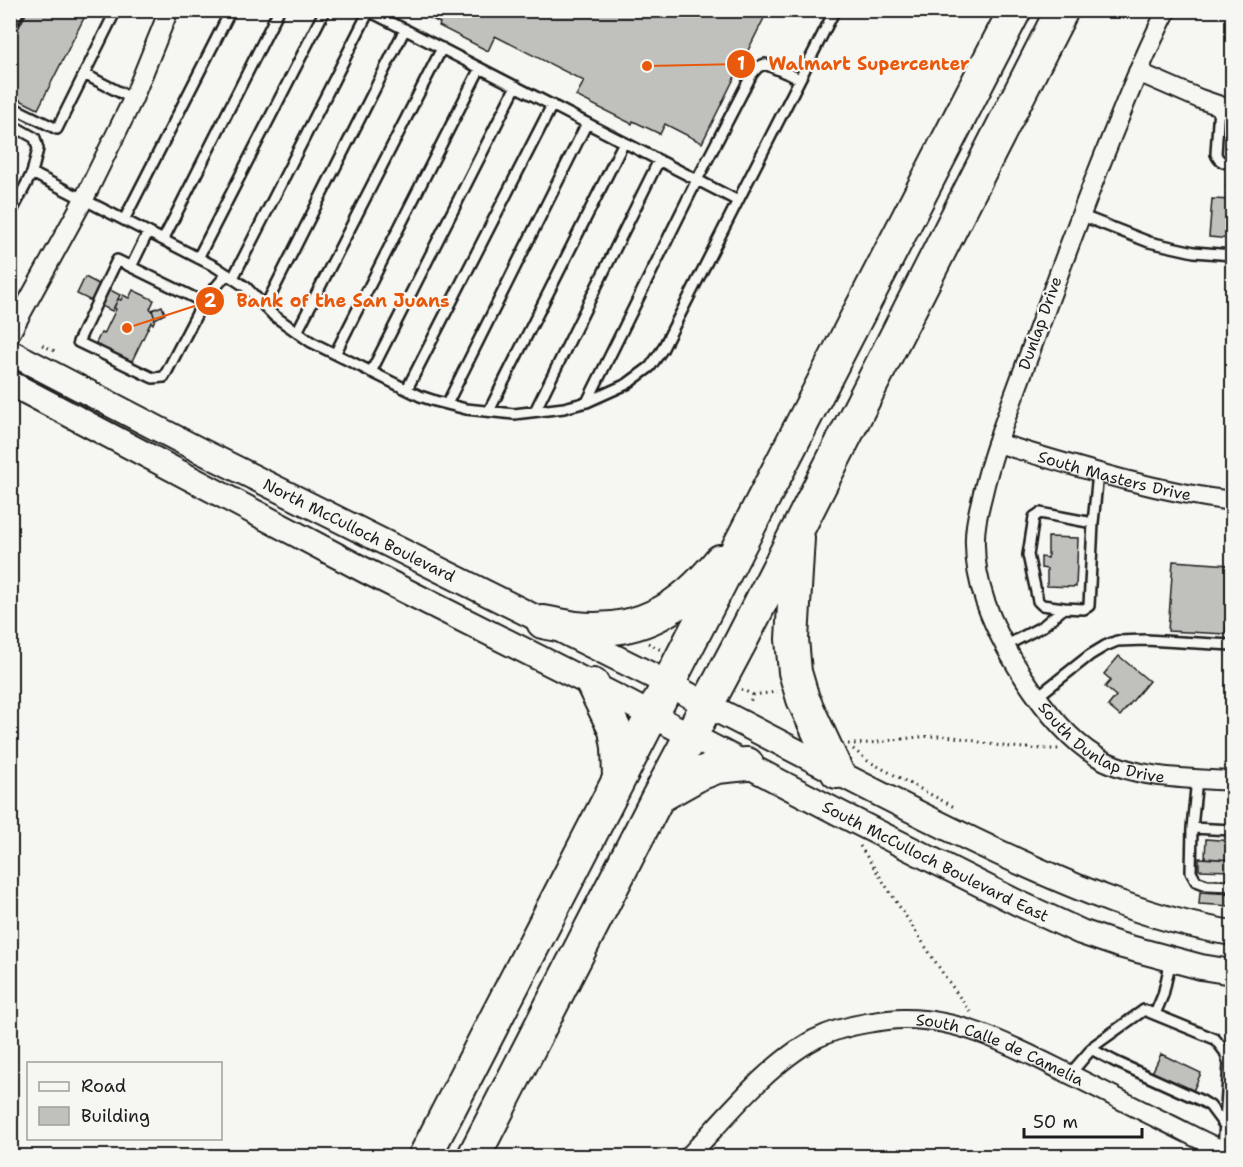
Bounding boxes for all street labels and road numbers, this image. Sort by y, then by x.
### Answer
street label: Dunlap Drive [1013,273,1067,373]
street label: South Masters Drive [1035,445,1193,505]
street label: North McCulloch Boulevard [260,473,459,586]
street label: South Dunlap Drive [1034,697,1166,787]
street label: South McCulloch Boulevard East [819,796,1052,926]
street label: South Calle de Camelia [915,1009,1087,1090]

